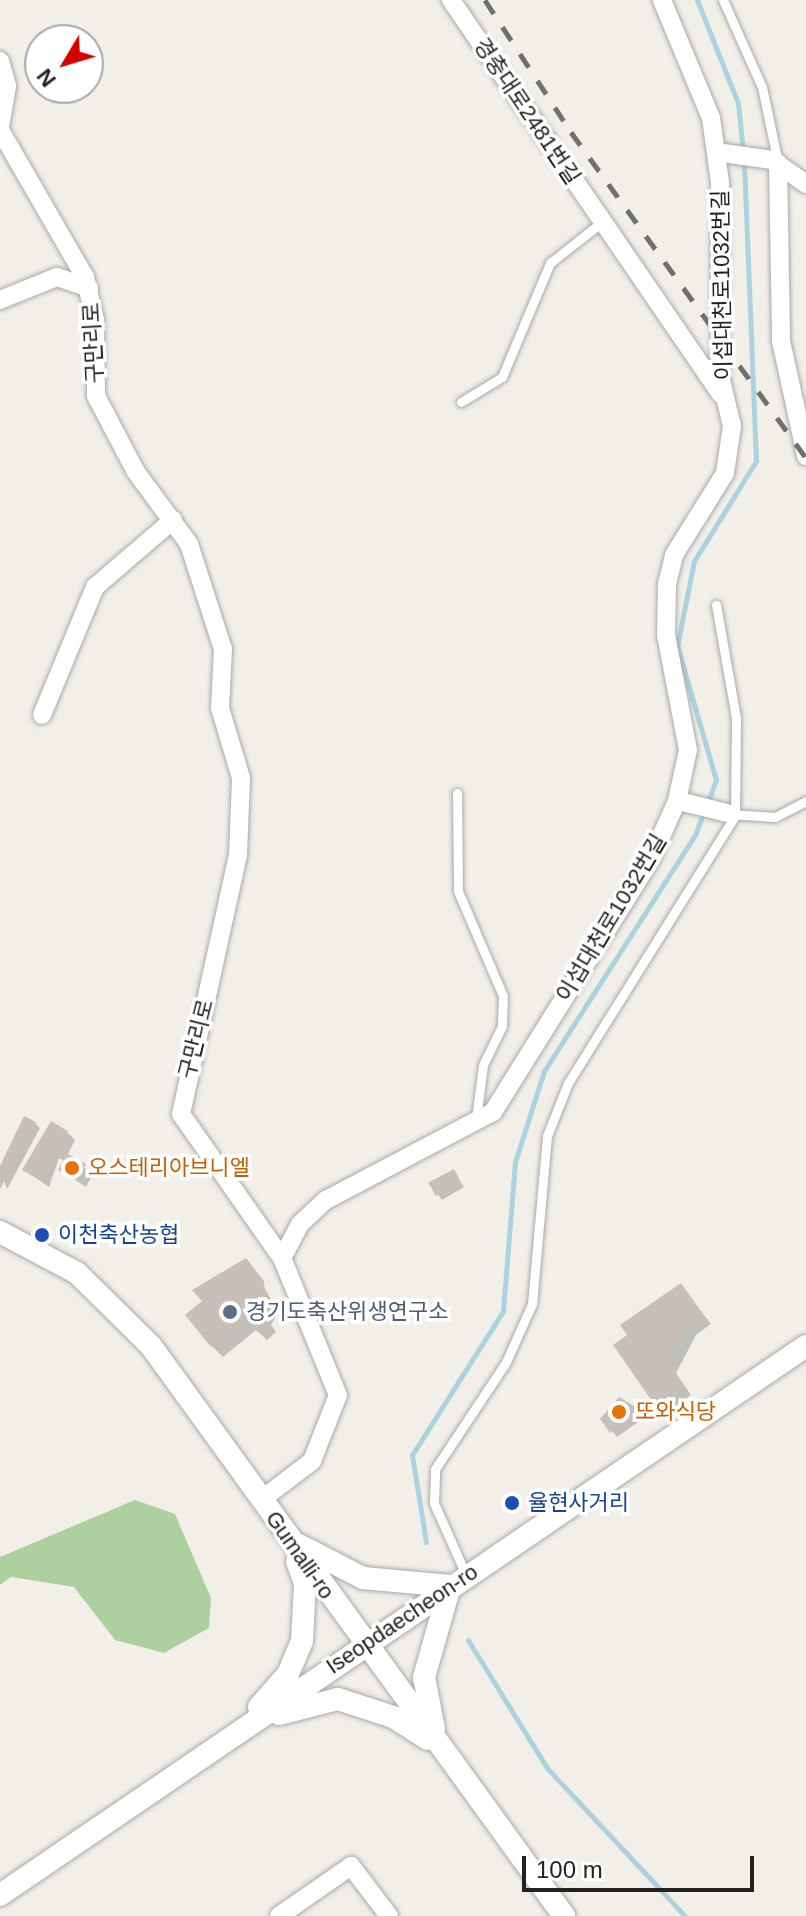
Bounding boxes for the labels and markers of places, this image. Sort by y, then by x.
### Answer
place label: 오스테리아브니엘 [88,1155,250,1181]
marker: 오스테리아브니엘 [63,1159,81,1177]
place label: 이천축산농협 [58,1222,179,1248]
marker: 이천축산농협 [33,1226,51,1244]
place label: 경기도축산위생연구소 [246,1299,448,1325]
marker: 경기도축산위생연구소 [221,1303,239,1321]
place label: 또와식당 [635,1399,716,1425]
marker: 또와식당 [610,1403,628,1421]
place label: 율현사거리 [528,1490,629,1516]
marker: 율현사거리 [503,1494,521,1512]

